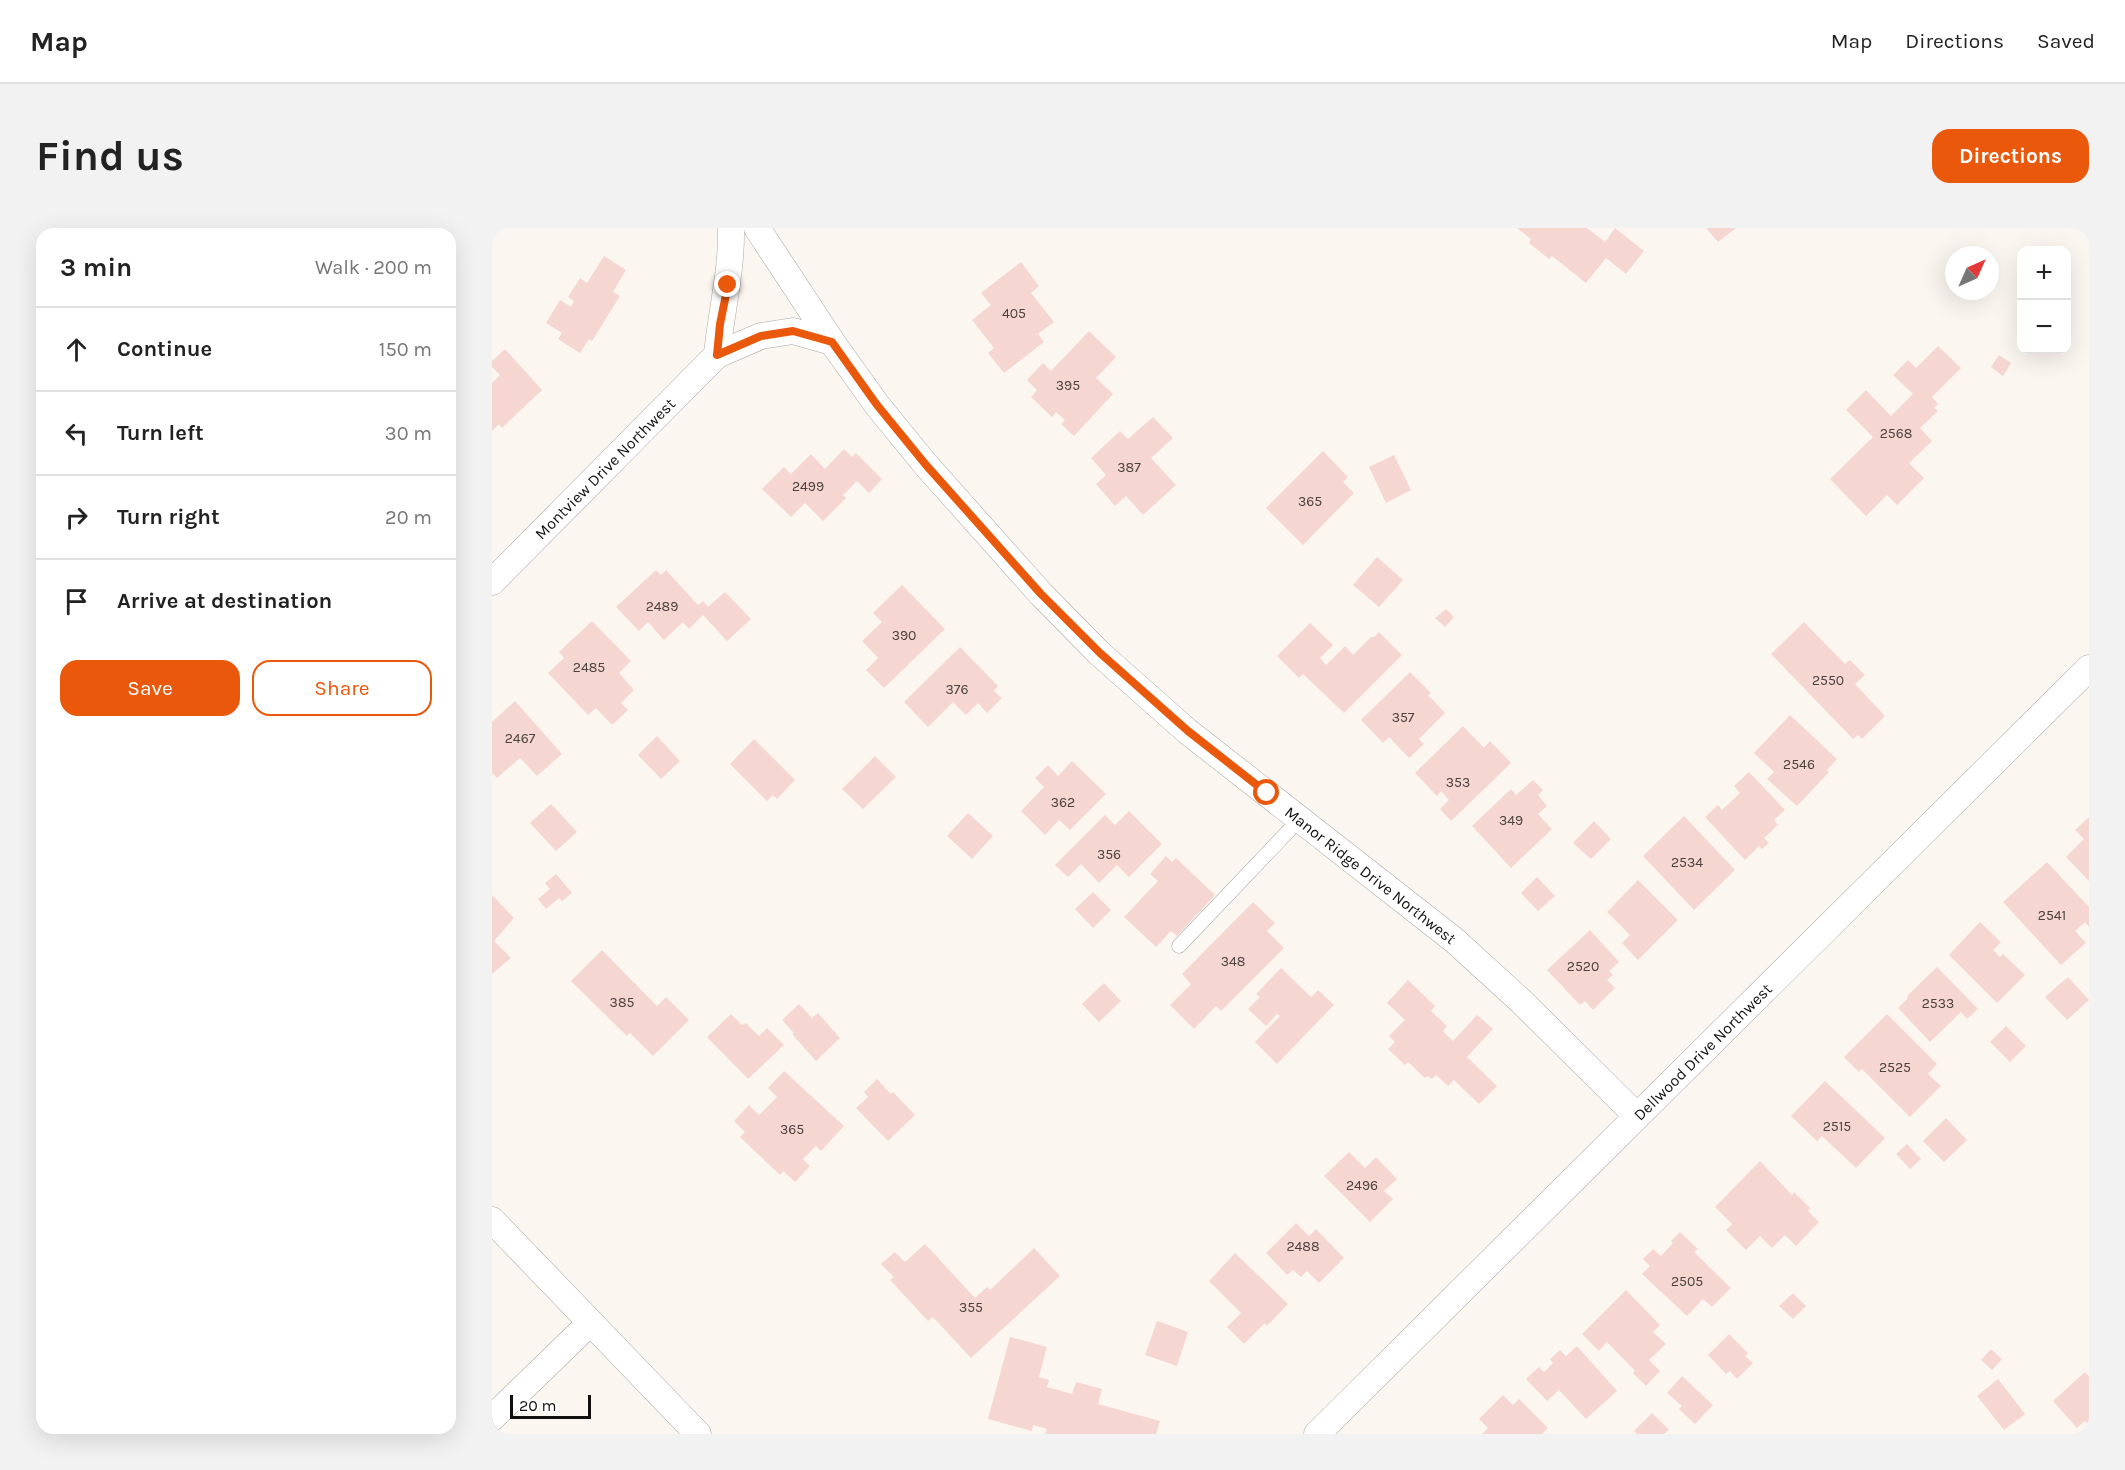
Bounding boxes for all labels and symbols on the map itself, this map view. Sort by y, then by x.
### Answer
north arrow [1945,246,1999,300]
route end [714,271,740,297]
house number: 405 [1002,305,1026,322]
house number: 395 [1056,377,1080,394]
street label: Montview Drive Northwest [531,394,679,543]
house number: 2568 [1880,425,1912,442]
house number: 387 [1117,459,1141,476]
house number: 2499 [792,478,824,495]
house number: 365 [1298,493,1322,510]
house number: 2489 [646,598,678,615]
house number: 390 [892,627,916,644]
house number: 2485 [573,659,605,676]
house number: 2550 [1812,672,1844,689]
house number: 376 [946,681,968,698]
house number: 357 [1392,709,1415,726]
house number: 2467 [505,730,536,747]
house number: 2546 [1783,756,1815,773]
house number: 353 [1446,774,1470,791]
route start [1253,779,1279,805]
house number: 362 [1051,794,1075,811]
street label: Manor Ridge Drive Northwest [1281,802,1460,948]
house number: 349 [1499,812,1523,829]
house number: 356 [1097,846,1121,863]
house number: 2534 [1671,854,1703,871]
house number: 2541 [2038,907,2066,924]
house number: 348 [1221,953,1245,970]
house number: 2520 [1567,958,1599,975]
street label: Dellwood Drive Northwest [1630,979,1776,1124]
house number: 385 [610,994,634,1011]
house number: 2533 [1922,995,1954,1012]
house number: 2525 [1879,1059,1911,1076]
house number: 2515 [1823,1118,1851,1135]
house number: 365 [780,1121,804,1138]
house number: 2496 [1346,1177,1378,1194]
house number: 2488 [1286,1238,1320,1255]
house number: 2505 [1671,1273,1703,1290]
house number: 355 [959,1299,983,1316]
scale bar [510,1392,591,1420]

